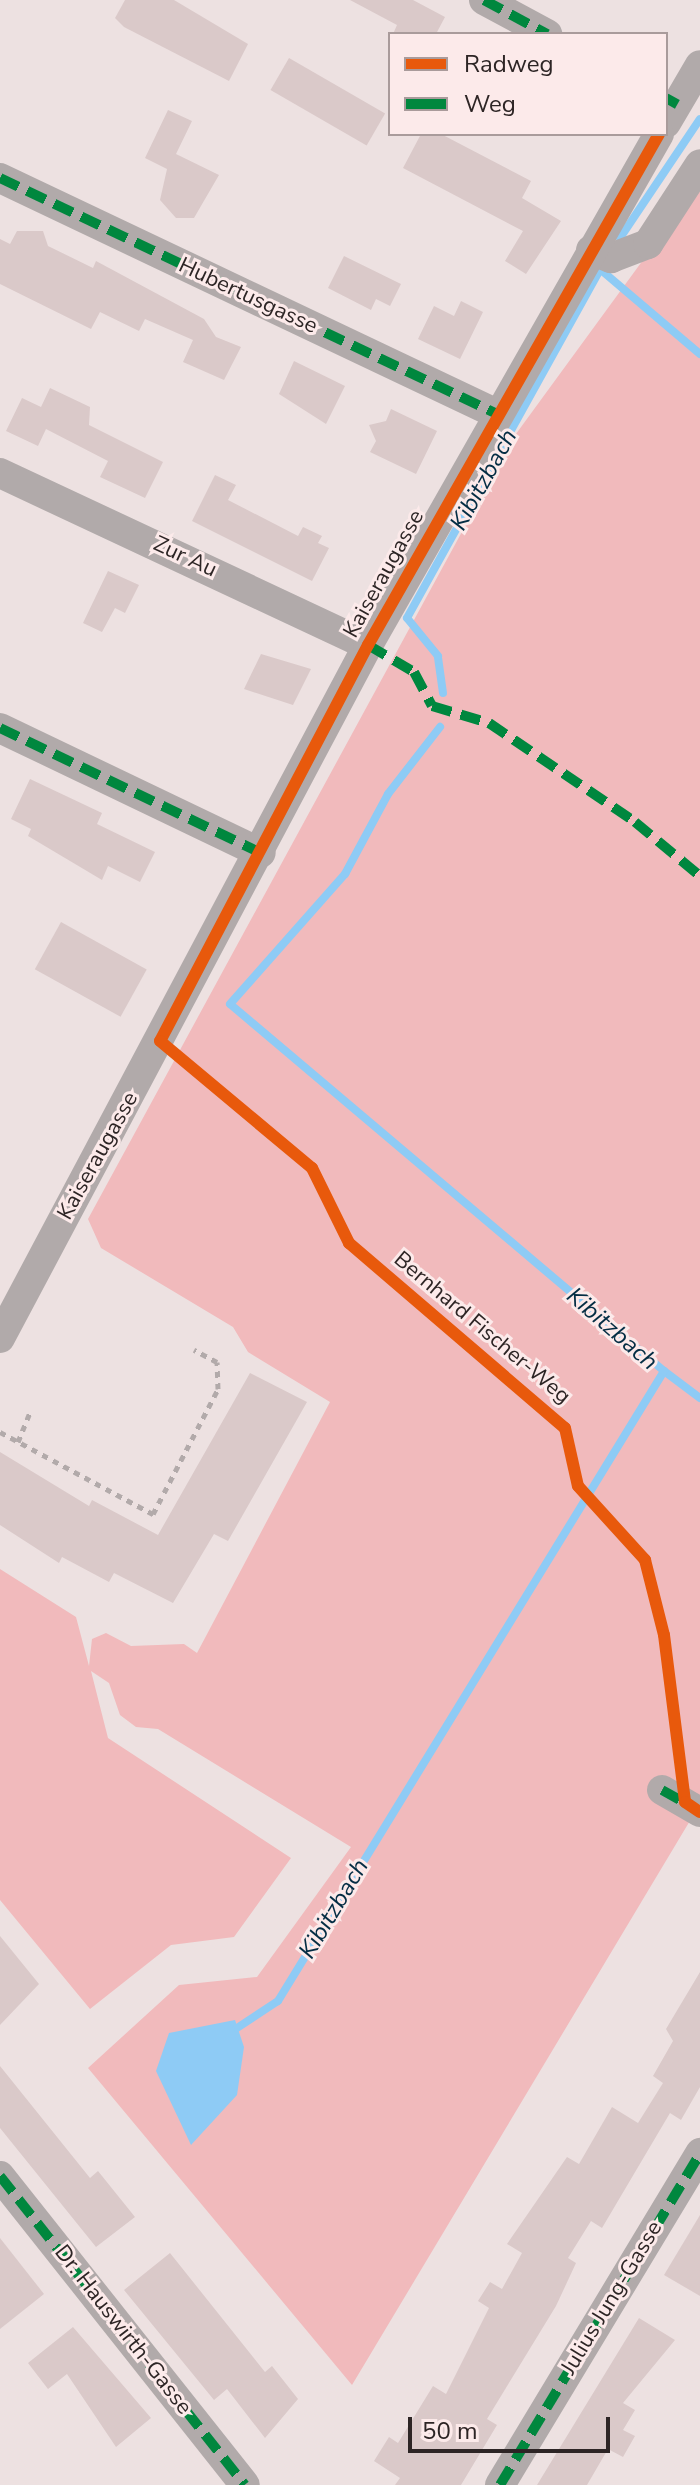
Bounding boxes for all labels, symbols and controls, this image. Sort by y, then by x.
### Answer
legend [388,32,668,136]
text: Radweg [464,48,554,80]
text: Weg [464,88,516,120]
street label: Hubertusgasse [174,252,322,340]
water label: Kibitzbach [444,424,524,536]
street label: Kaiseraugasse [338,506,430,642]
street label: Zur Au [149,531,221,583]
street label: Kaiseraugasse [52,1088,144,1224]
street label: Bernhard Fischer-Weg [388,1246,576,1410]
water label: Kibitzbach [561,1282,663,1376]
water label: Kibitzbach [293,1854,375,1964]
street label: Julius Jung-Gasse [556,2216,668,2380]
street label: Dr. Hauswirth-Gasse [49,2240,197,2420]
scale bar [412,2401,614,2451]
text: 50 m [422,2415,478,2447]

